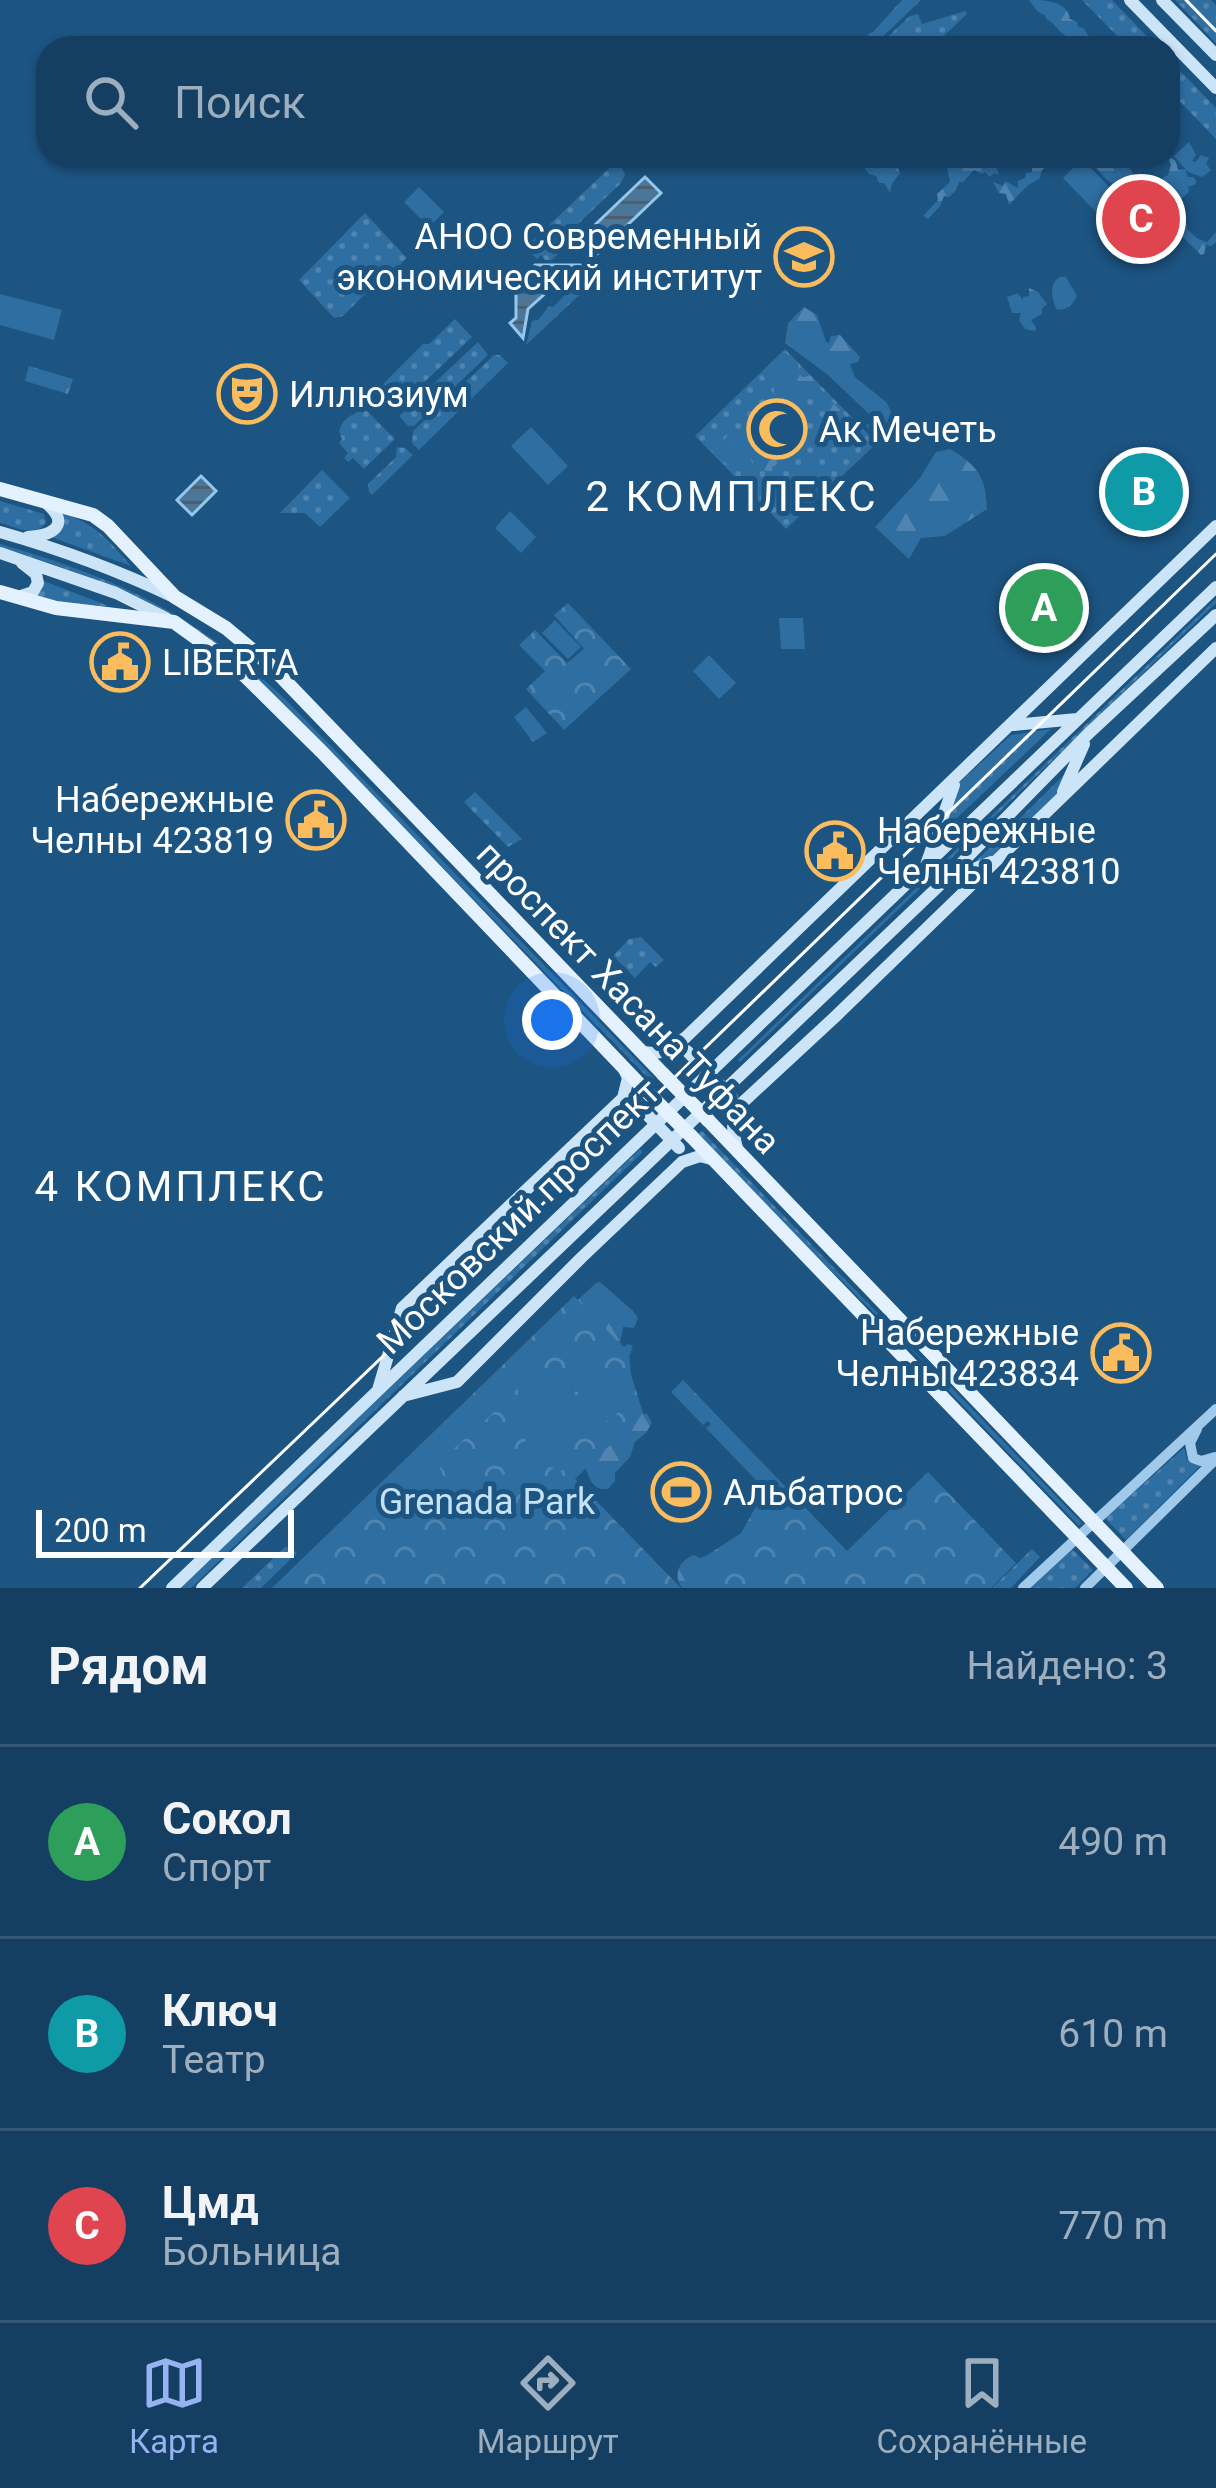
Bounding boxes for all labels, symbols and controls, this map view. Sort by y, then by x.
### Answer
search box [36,36,1180,168]
icon: search [78,69,144,135]
text: Поиск [174,76,306,129]
pin: C [1102,174,1180,264]
place label: АНОО Современный экономический институт [336,216,762,299]
school or university icon: АНОО Современный экономический институт [773,226,835,288]
theatre icon: Иллюзиум [216,363,278,425]
place label: Иллюзиум [289,374,469,416]
mosque icon: Ак Мечеть [746,398,808,460]
place label: Ак Мечеть [819,409,997,451]
pin: B [1105,447,1183,537]
district label: 2 КОМПЛЕКС [585,472,879,521]
pin: A [1005,563,1083,653]
public building icon: LIBERTA [89,631,151,693]
place label: LIBERTA [162,642,299,684]
place label: Набережные Челны 423819 [30,779,274,862]
public building icon: Набережные Челны 423819 [285,789,347,851]
place label: Набережные Челны 423810 [877,810,1121,893]
public building icon: Набережные Челны 423810 [804,820,866,882]
street label: проспект Хасана Туфана [468,833,789,1163]
your location [522,990,582,1050]
street label: Московский проспект [369,1071,669,1363]
district label: 4 КОМПЛЕКС [34,1162,328,1211]
place label: Набережные Челны 423834 [835,1312,1079,1395]
public building icon: Набережные Челны 423834 [1090,1322,1152,1384]
sports icon: Альбатрос [650,1461,712,1523]
place label: Альбатрос [723,1472,903,1514]
park label: Grenada Park [379,1481,596,1523]
scale bar [36,1504,294,1557]
text: 200 m [54,1511,147,1550]
text: Рядом [48,1637,209,1696]
text: Найдено: 3 [966,1643,1168,1689]
text: Сокол [162,1792,292,1845]
text: A [74,1819,100,1865]
text: 490 m [1058,1819,1168,1865]
text: Спорт [162,1845,271,1891]
text: Ключ [162,1984,278,2037]
text: B [75,2011,99,2057]
text: 610 m [1058,2011,1168,2057]
text: Театр [162,2037,266,2083]
text: Цмд [162,2176,259,2229]
text: C [74,2203,100,2249]
text: 770 m [1058,2203,1168,2249]
text: Больница [162,2229,342,2275]
tab: Карта [129,2350,219,2461]
tab: Маршрут [477,2350,619,2461]
tab: Сохранённые [877,2350,1087,2461]

